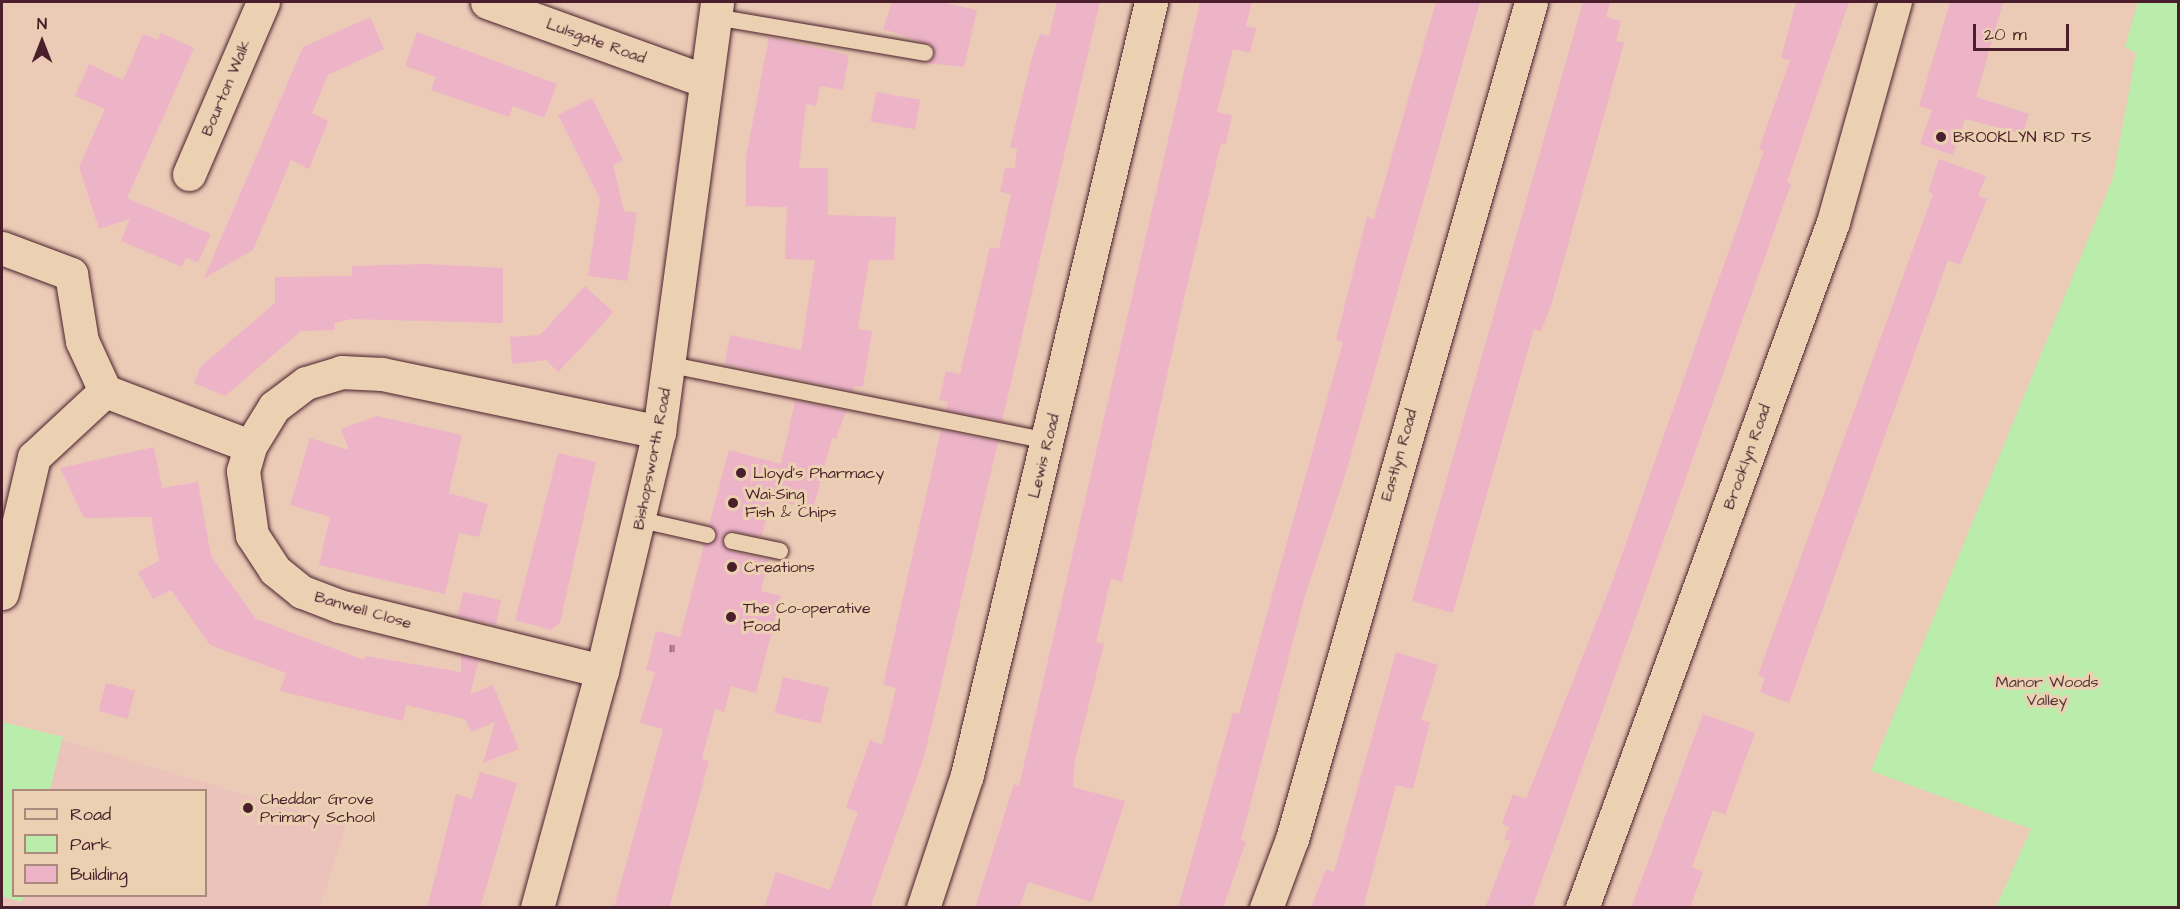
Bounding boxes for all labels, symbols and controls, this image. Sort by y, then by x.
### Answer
north arrow [12,12,72,72]
scale bar [1976,12,2072,50]
text: N [37,13,47,35]
street label: Lulsgate Road [544,14,648,68]
text: 20 m [1984,22,2027,47]
street label: Bourton Walk [197,37,255,139]
place label: BROOKLYN RD TS [1953,127,2091,147]
marker: BROOKLYN RD TS [1934,130,1948,144]
street label: Bishopsworth Road [629,386,675,532]
street label: Brooklyn Road [1719,402,1775,512]
street label: Eastlyn Road [1377,407,1421,503]
street label: Lewis Road [1024,412,1064,500]
place label: Lloyd's Pharmacy [753,463,884,483]
marker: Lloyd's Pharmacy [734,466,748,480]
place label: Wai-Sing Fish & Chips [745,484,837,522]
marker: Wai-Sing Fish & Chips [726,496,740,510]
place label: Creations [744,557,815,577]
marker: Creations [725,560,739,574]
street label: Banwell Close [312,587,414,633]
place label: The Co-operative Food [743,598,871,636]
marker: The Co-operative Food [724,610,738,624]
house number: 111 [669,640,675,656]
park label: Manor Woods Valley [1996,672,2098,710]
legend [12,789,207,897]
place label: Cheddar Grove Primary School [260,789,375,827]
marker: Cheddar Grove Primary School [241,801,255,815]
text: Road [70,802,111,827]
text: Park [70,832,112,857]
text: Building [70,862,128,887]

